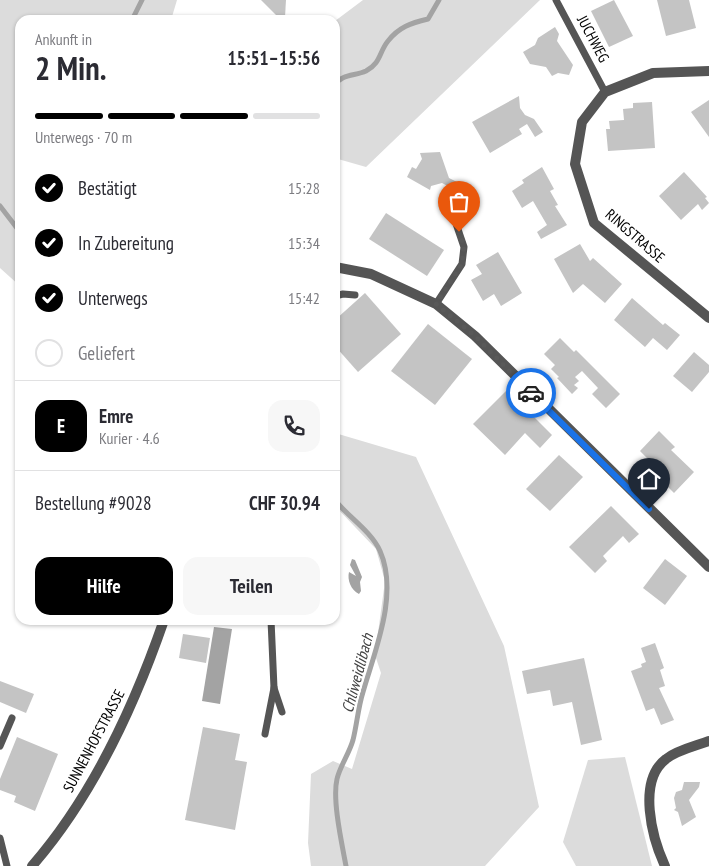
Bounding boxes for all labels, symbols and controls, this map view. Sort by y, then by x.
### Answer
street label: JUCHWEG [573,11,614,65]
text: Ankunft in [35,29,92,49]
text: 15:51–15:56 [227,46,320,70]
text: 2 Min. [35,47,106,89]
text: Unterwegs · 70 m [35,127,132,147]
icon: check [35,174,63,202]
text: Bestätigt [78,176,137,200]
text: 15:28 [288,178,320,198]
pin [438,181,480,232]
icon: bag [445,188,473,216]
street label: RINGSTRASSE [602,205,669,267]
icon: check [35,229,63,257]
text: In Zubereitung [78,231,174,255]
text: 15:34 [288,233,320,253]
icon: check [35,284,63,312]
text: Unterwegs [78,286,148,310]
text: 15:42 [288,288,320,308]
text: Geliefert [78,341,135,365]
courier [506,368,556,418]
icon: car [517,379,545,407]
button: phone [268,400,320,452]
text: Emre [99,404,133,428]
text: E [57,414,65,438]
text: Kurier · 4.6 [99,428,160,448]
pin [628,458,670,509]
icon: home [635,465,663,493]
text: Bestellung #9028 [35,491,152,515]
text: CHF 30.94 [249,491,320,515]
button: Hilfe [35,557,173,615]
button: Teilen [183,557,320,615]
water label: Chliweidlibach [337,630,377,715]
street label: SUNNENHOFSTRASSE [58,686,129,795]

